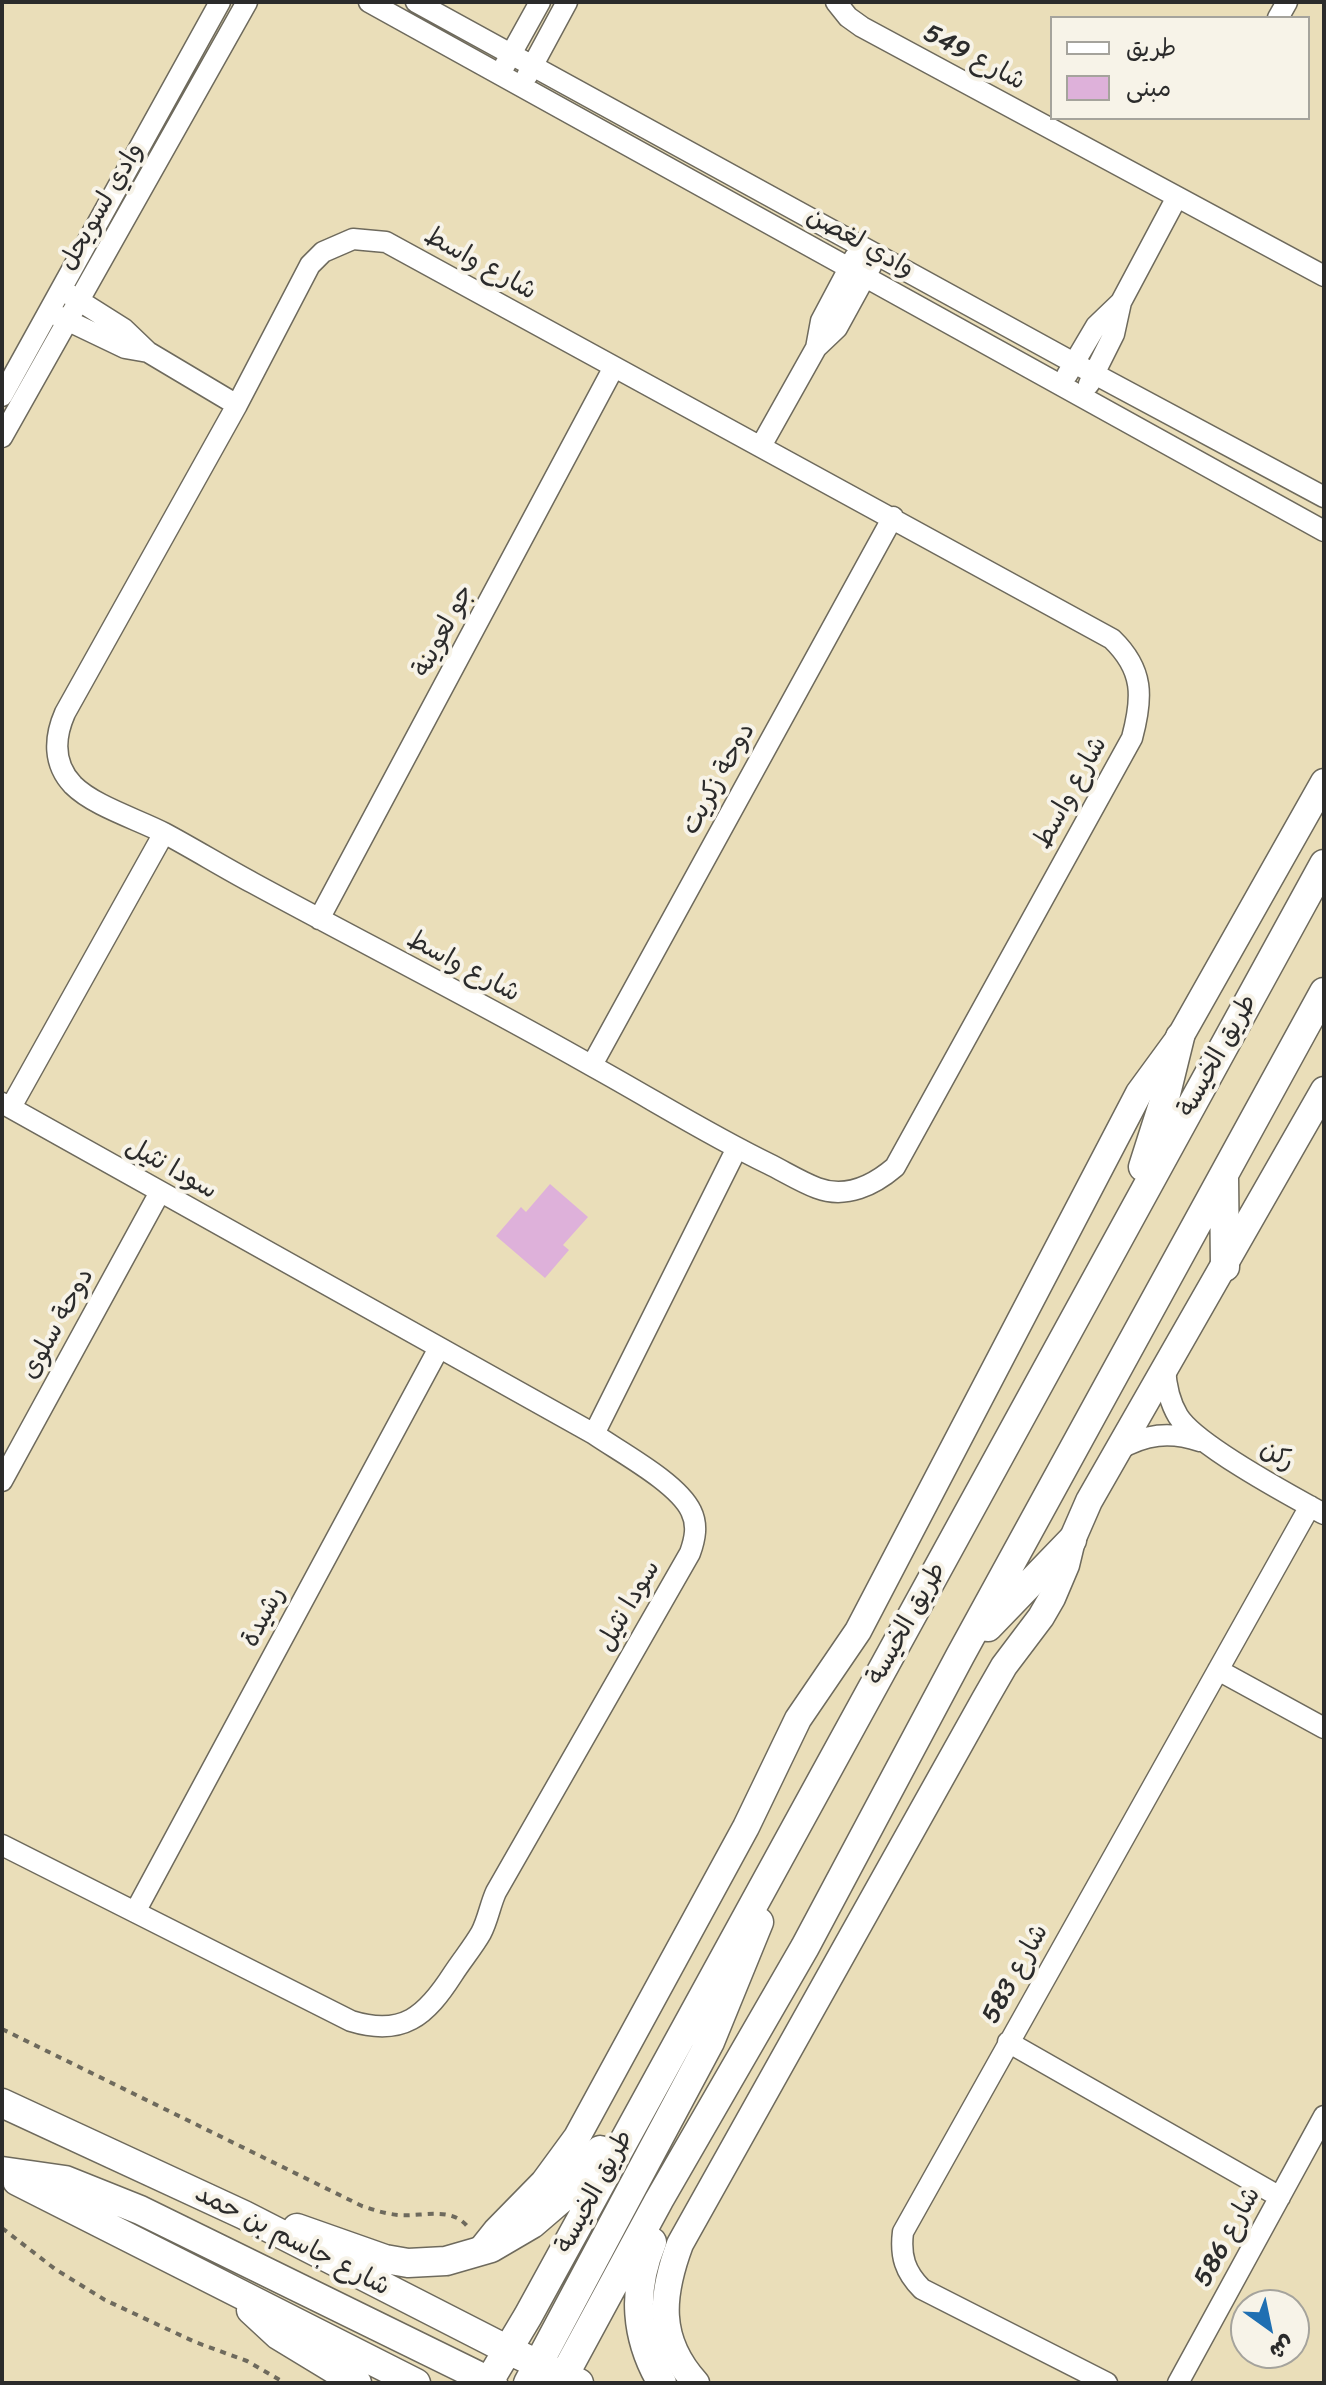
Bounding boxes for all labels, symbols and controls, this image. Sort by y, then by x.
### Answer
legend [1050,16,1310,120]
street label: شارع 549 [918,18,1030,98]
text: طريق [1126,27,1176,69]
text: مبنى [1126,67,1171,109]
street label: وادي لسويحل [53,137,151,277]
street label: وادي لغصن [801,201,919,285]
street label: شارع واسط [418,220,542,308]
street label: جو لعوينة [407,579,481,683]
street label: دوحة زكريت [676,718,762,840]
street label: شارع واسط [1027,731,1115,855]
street label: شارع واسط [401,924,525,1010]
street label: طريق الخيسة [1172,989,1264,1123]
street label: سودا نثيل [120,1131,222,1207]
street label: دوحة سلوى [15,1263,101,1385]
street label: ركن [1254,1434,1300,1478]
street label: سودا نثيل [590,1555,668,1657]
street label: طريق الخيسة [861,1557,953,1691]
street label: رشيدة [235,1581,293,1653]
street label: شارع 583 [976,1919,1056,2029]
street label: طريق الخيسة [550,2125,640,2259]
street label: شارع جاسم بن حمد [189,2178,395,2304]
street label: شارع 586 [1188,2182,1268,2292]
north arrow [1230,2289,1310,2369]
text: ش [1261,2325,1303,2371]

